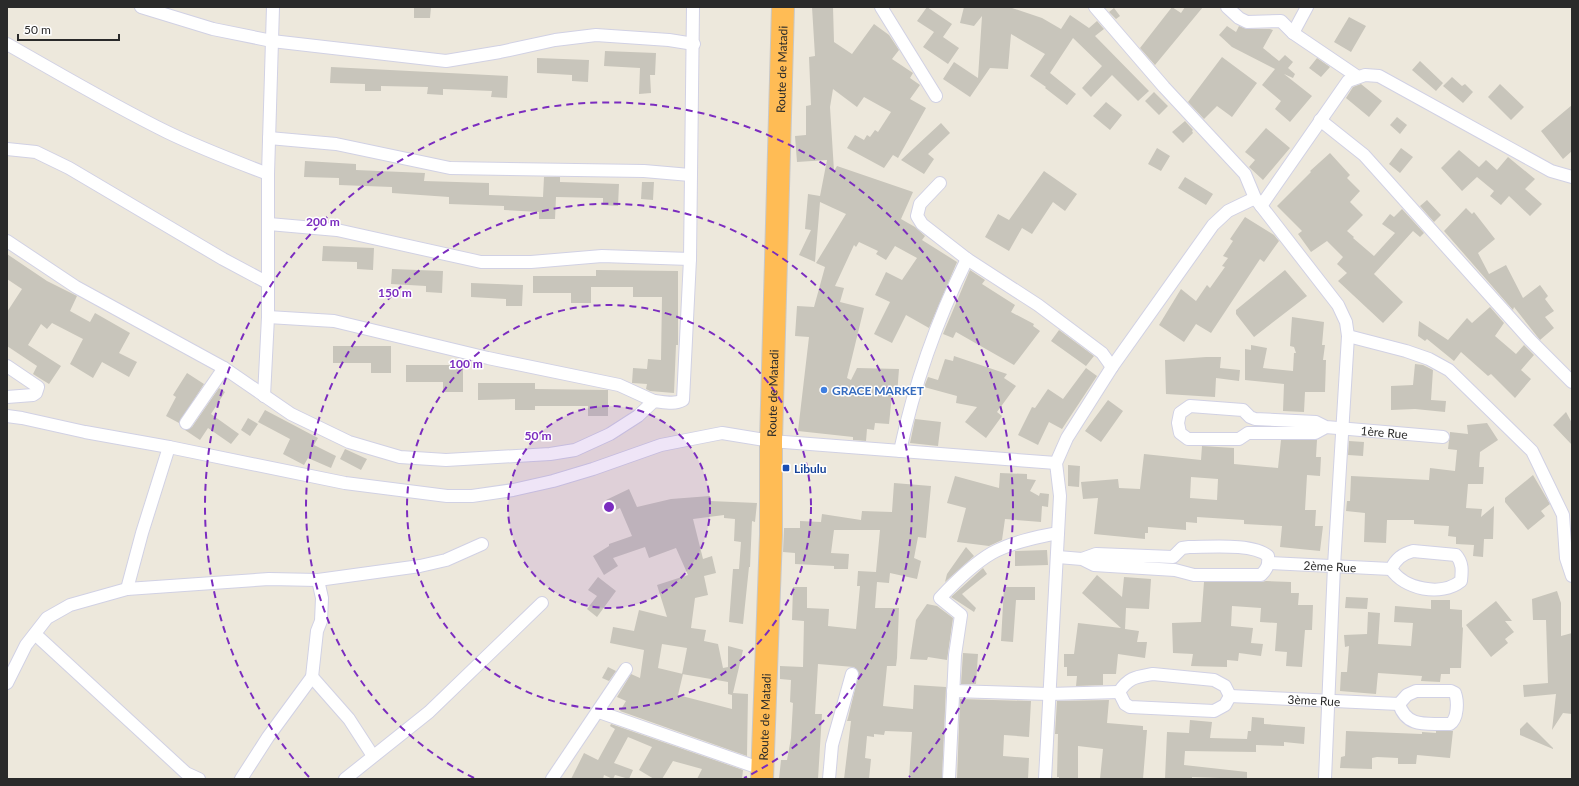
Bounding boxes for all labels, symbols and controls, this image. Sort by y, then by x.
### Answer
scale bar [18,16,119,42]
text: 50 m [24,22,51,37]
street label: Route de Matadi [773,25,790,113]
text: 200 m [306,214,340,229]
text: 150 m [378,285,412,300]
street label: Route de Matadi [764,349,781,437]
text: 100 m [449,356,483,371]
place label: GRACE MARKET [832,383,925,398]
marker: GRACE MARKET [819,385,829,395]
street label: 1ère Rue [1360,422,1408,441]
text: 50 m [525,428,551,443]
place label: Libulu [794,461,827,476]
marker: Libulu [781,463,791,473]
centre of rings [602,500,616,514]
street label: 2ème Rue [1303,557,1357,575]
street label: Route de Matadi [755,673,773,761]
street label: 3ème Rue [1287,691,1341,709]

